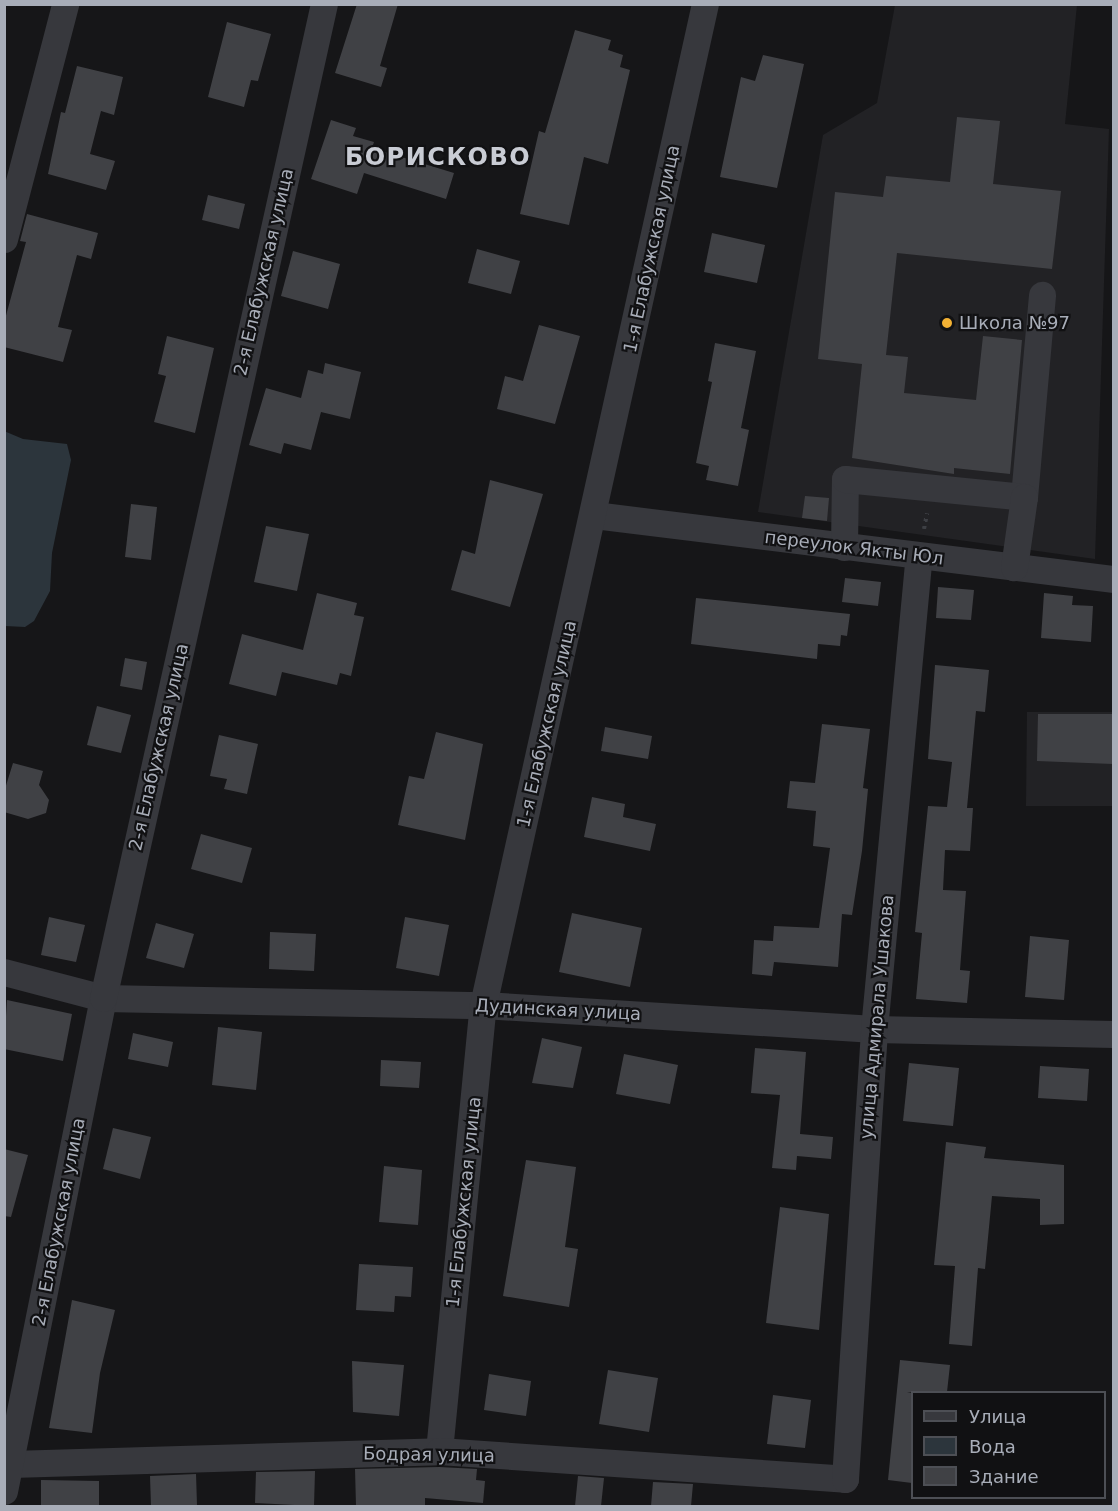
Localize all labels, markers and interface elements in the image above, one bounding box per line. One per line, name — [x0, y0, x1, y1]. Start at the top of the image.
street label: 1-я Елабужская улица — [619, 143, 685, 355]
district label: БОРИСКОВО — [345, 144, 531, 172]
street label: 2-я Елабужская улица — [230, 166, 298, 378]
place label: Школа №97 — [959, 312, 1070, 334]
marker: Школа №97 — [940, 316, 954, 330]
street label: переулок Якты Юл — [763, 526, 945, 570]
street label: 1-я Елабужская улица — [513, 618, 581, 830]
street label: 2-я Елабужская улица — [125, 641, 193, 853]
street label: улица Адмирала Ушакова — [856, 894, 898, 1140]
street label: Дудинская улица — [474, 995, 642, 1025]
street label: 1-я Елабужская улица — [442, 1096, 486, 1308]
street label: 2-я Елабужская улица — [28, 1116, 90, 1328]
legend — [911, 1391, 1106, 1499]
text: Улица — [969, 1406, 1026, 1427]
text: Вода — [969, 1436, 1016, 1457]
street label: Бодрая улица — [363, 1443, 495, 1467]
text: Здание — [969, 1466, 1039, 1487]

